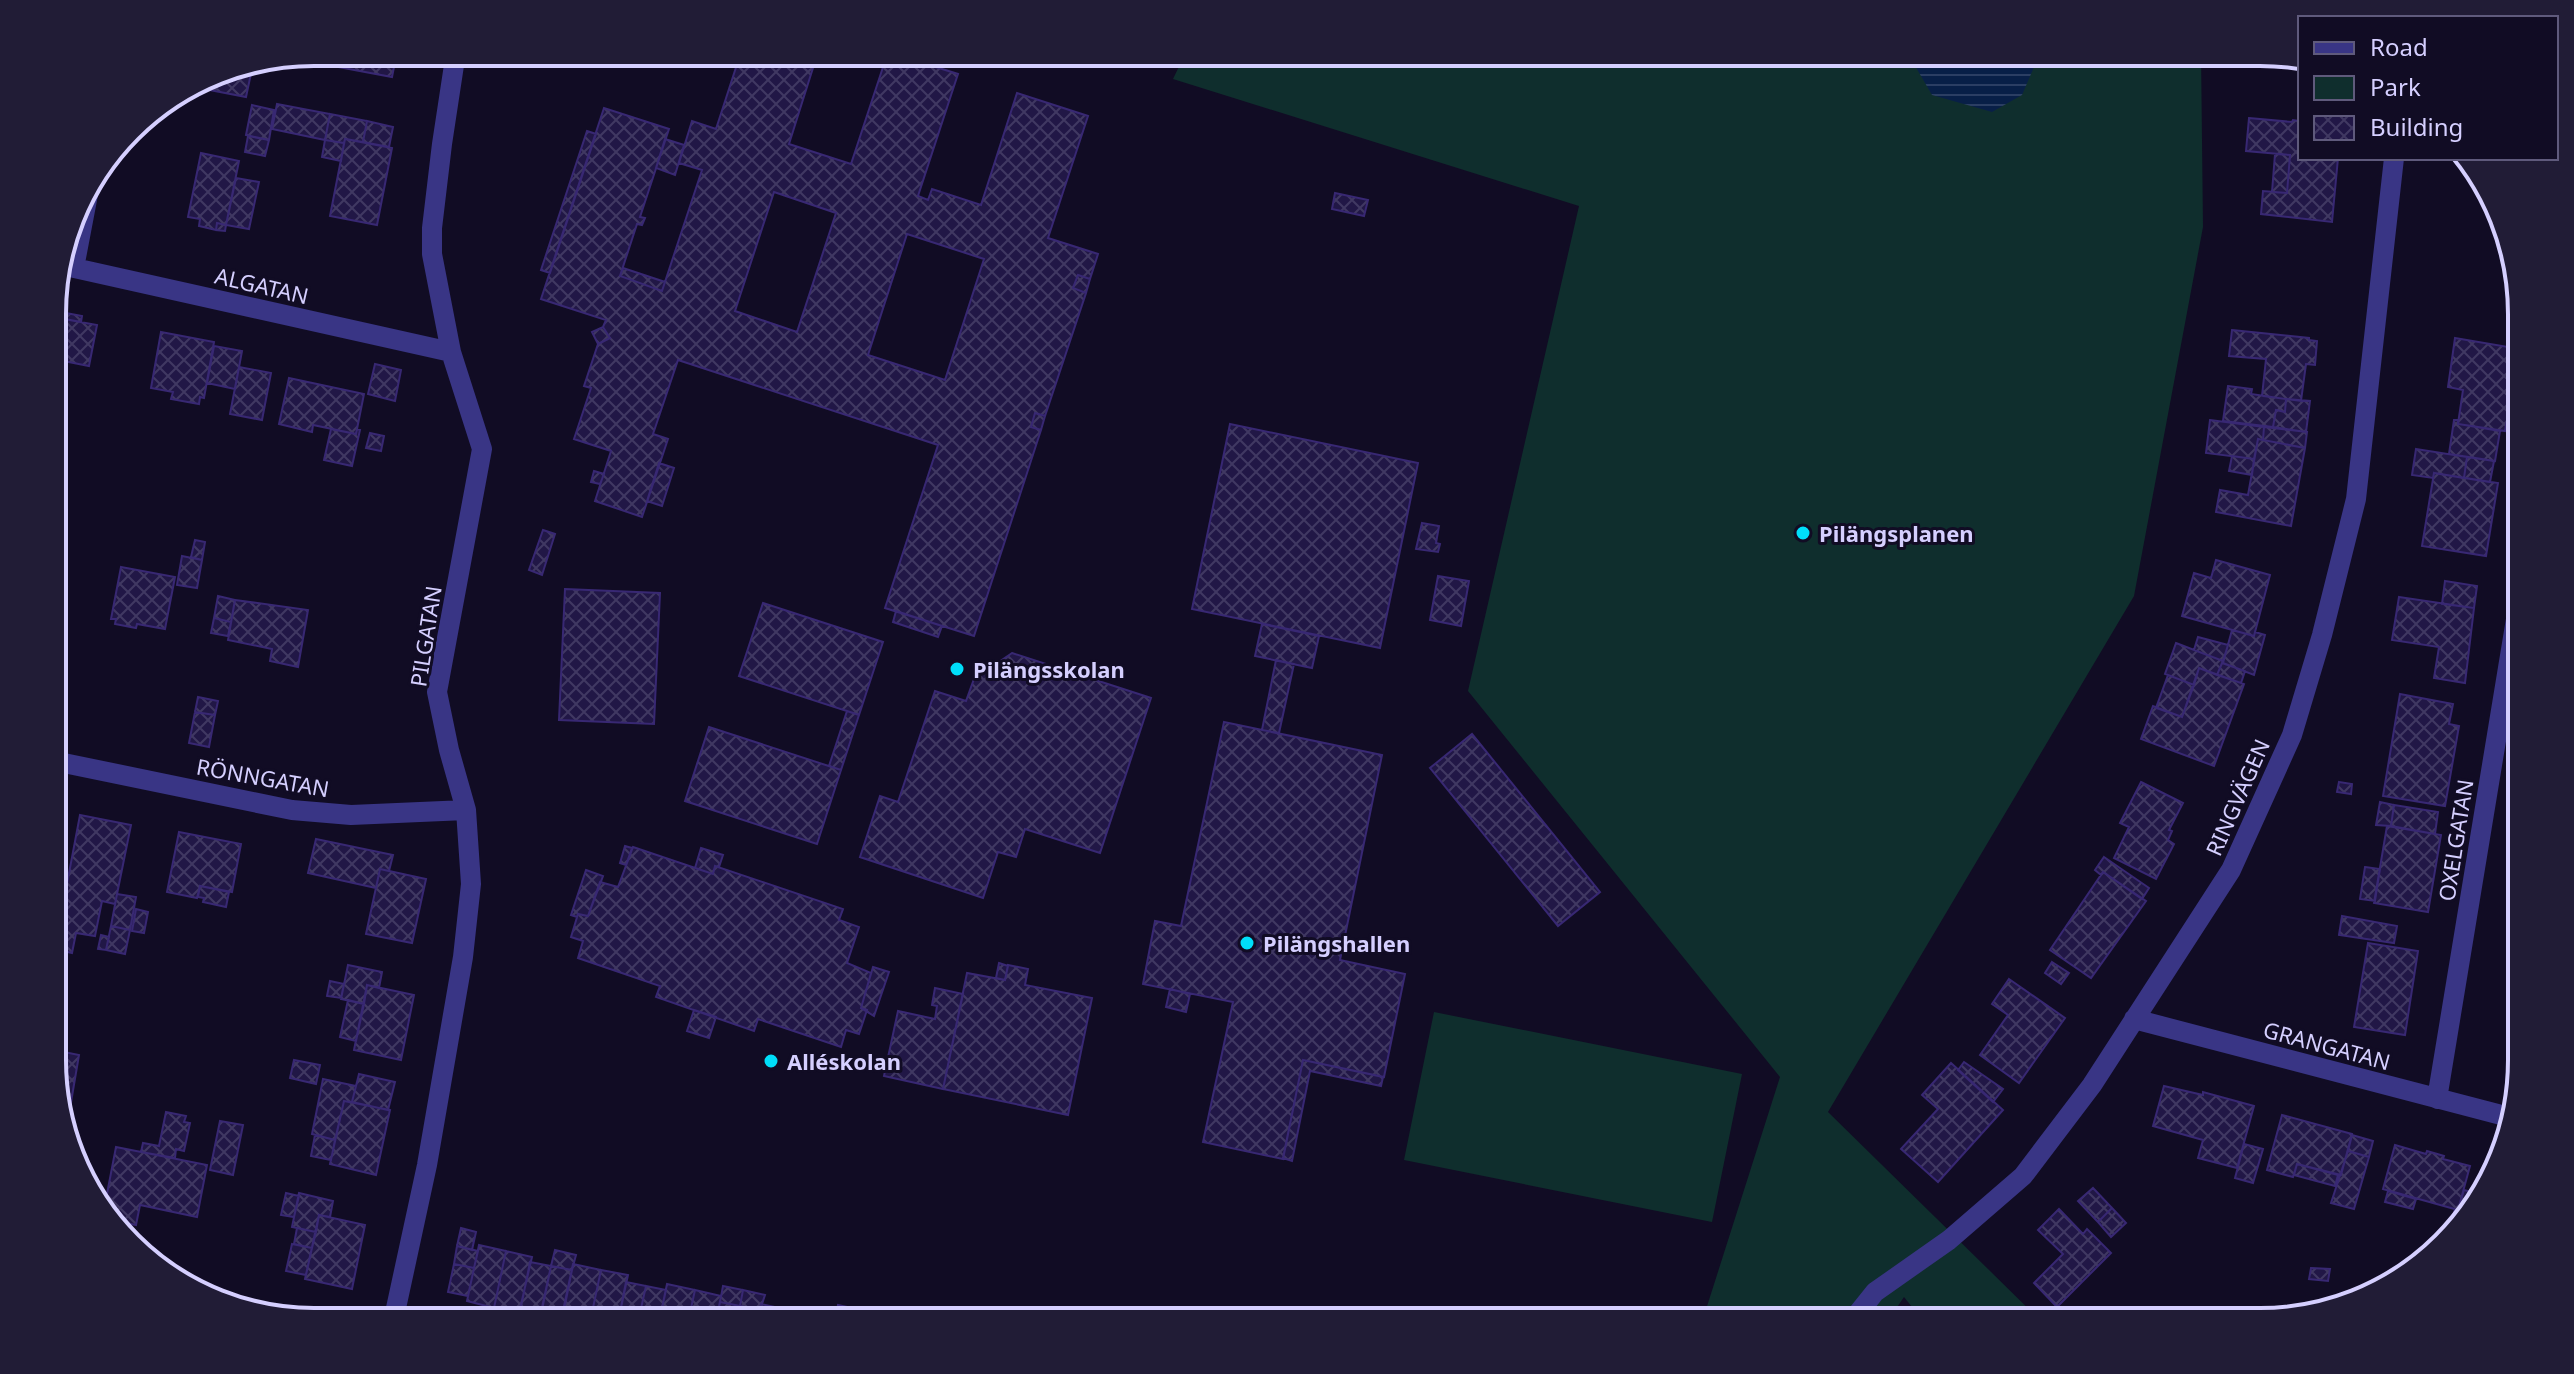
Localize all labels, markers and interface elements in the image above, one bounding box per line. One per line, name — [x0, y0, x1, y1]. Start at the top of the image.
legend — [2298, 16, 2558, 160]
text: Road — [2370, 30, 2428, 63]
text: Park — [2370, 70, 2421, 103]
text: Building — [2370, 110, 2463, 143]
street label: ALGATAN — [212, 260, 312, 310]
place label: Pilängsplanen — [1819, 518, 1974, 548]
marker: Pilängsplanen — [1794, 524, 1812, 542]
street label: PILGATAN — [402, 583, 448, 689]
place label: Pilängsskolan — [973, 654, 1125, 684]
marker: Pilängsskolan — [948, 660, 966, 678]
street label: RINGVÄGEN — [2198, 734, 2276, 860]
street label: RÖNNGATAN — [194, 751, 332, 803]
street label: OXELGATAN — [2431, 777, 2479, 903]
place label: Pilängshallen — [1263, 928, 1410, 958]
marker: Pilängshallen — [1238, 934, 1256, 952]
street label: GRANGATAN — [2260, 1014, 2394, 1076]
place label: Alléskolan — [787, 1046, 901, 1076]
marker: Alléskolan — [762, 1052, 780, 1070]

